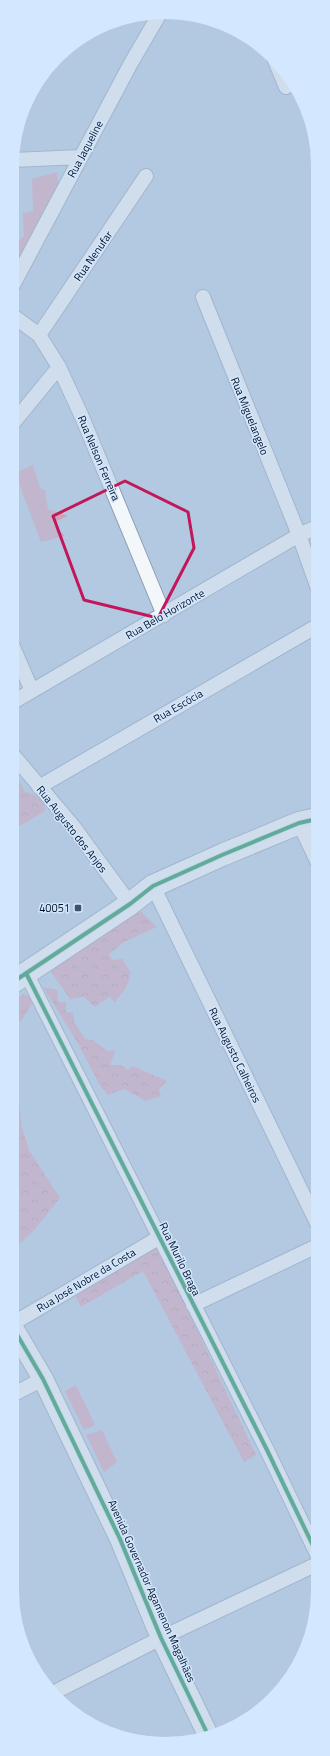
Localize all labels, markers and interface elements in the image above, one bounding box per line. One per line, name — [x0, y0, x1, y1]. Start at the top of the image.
street label: Rua Jaqueline — [63, 117, 107, 180]
street label: Rua Nenufar — [70, 227, 116, 284]
street label: Rua Miguelangelo — [227, 375, 273, 458]
street label: Rua Nelson Ferreira — [74, 413, 124, 504]
street label: Rua Belo Horizonte — [122, 585, 208, 643]
street label: Rua Escócia — [150, 685, 206, 727]
street label: Rua Augusto dos Anjos — [33, 782, 111, 876]
place label: 40051 — [39, 900, 70, 916]
marker: 40051 — [73, 903, 83, 913]
street label: Rua Augusto Calheiros — [205, 1005, 265, 1105]
street label: Rua Murilo Braga — [155, 1220, 205, 1299]
street label: Rua José Nobre da Costa — [33, 1244, 139, 1316]
street label: Avenida Governador Agamenon Magalhães — [104, 1497, 200, 1685]

